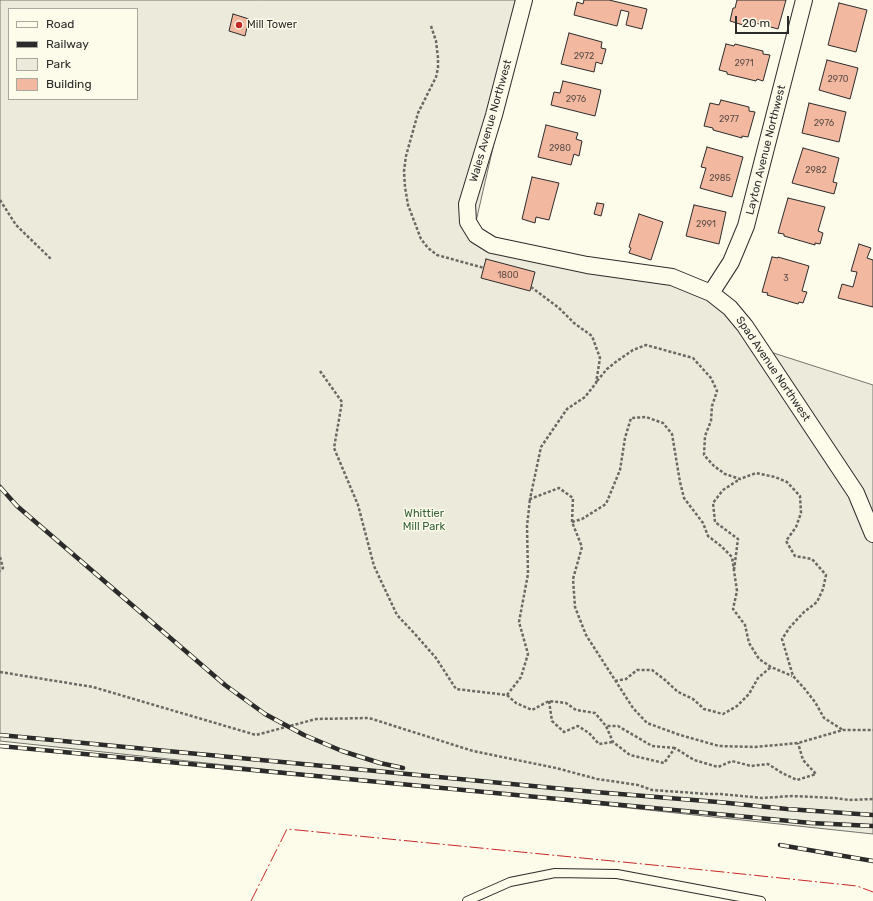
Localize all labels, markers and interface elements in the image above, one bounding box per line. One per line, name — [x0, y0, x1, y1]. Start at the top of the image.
legend — [8, 8, 138, 100]
scale bar — [737, 8, 791, 34]
text: 20 m — [742, 16, 770, 30]
text: Road — [46, 17, 74, 31]
place label: Mill Tower — [247, 18, 297, 32]
marker: Mill Tower — [234, 20, 244, 30]
text: Railway — [46, 37, 89, 51]
house number: 2972 — [574, 51, 594, 61]
text: Park — [46, 57, 71, 71]
street label: Wales Avenue Northwest — [467, 58, 515, 184]
house number: 2971 — [734, 58, 754, 68]
house number: 2970 — [828, 74, 848, 84]
text: Building — [46, 77, 92, 91]
street label: Layton Avenue Northwest — [743, 84, 789, 216]
house number: 2976 — [566, 94, 586, 104]
house number: 2977 — [719, 114, 739, 124]
house number: 2976 — [814, 118, 834, 128]
house number: 2980 — [549, 143, 571, 153]
house number: 2982 — [805, 165, 827, 175]
house number: 2985 — [709, 173, 731, 183]
house number: 2991 — [696, 219, 716, 229]
house number: 1800 — [497, 270, 519, 280]
house number: 3 — [783, 273, 789, 283]
street label: Spad Avenue Northwest — [733, 314, 813, 424]
park label: Whittier Mill Park — [403, 507, 445, 533]

